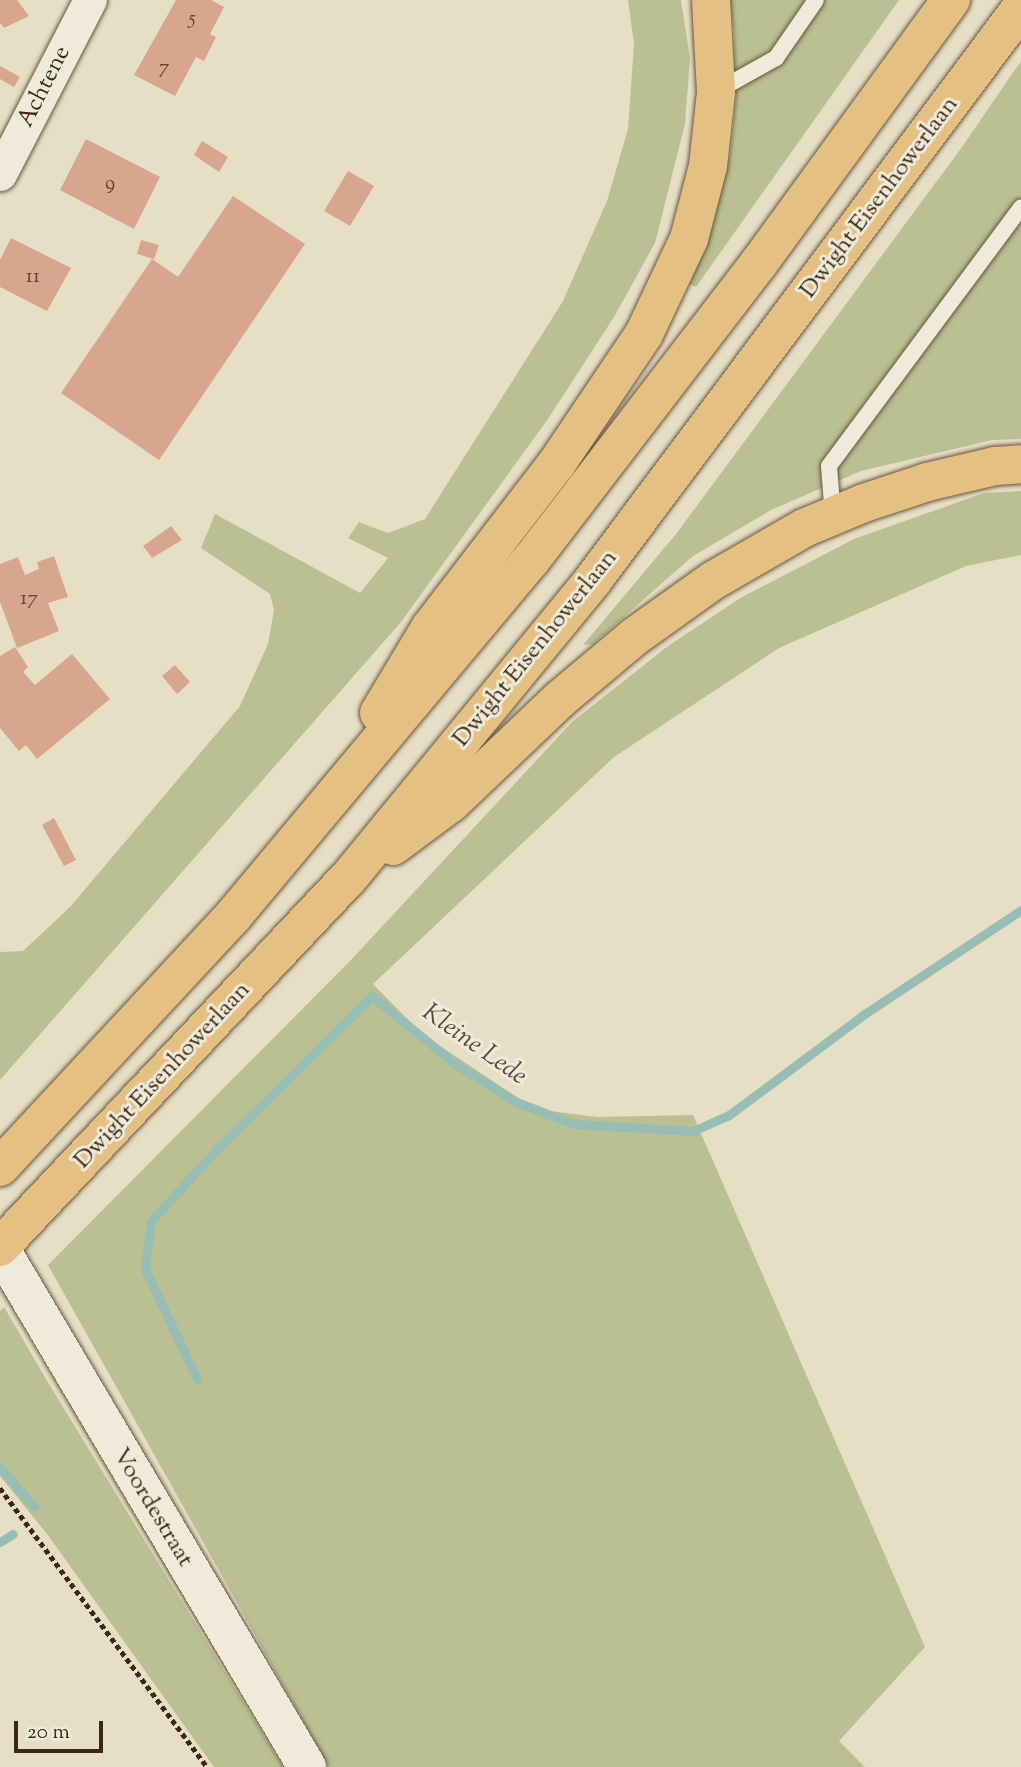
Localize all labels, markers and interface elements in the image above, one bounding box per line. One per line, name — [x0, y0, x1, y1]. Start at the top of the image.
house number: 5 — [188, 6, 196, 32]
street label: Achtene — [12, 42, 78, 132]
house number: 7 — [159, 55, 169, 81]
street label: Dwight Eisenhowerlaan — [795, 91, 965, 305]
house number: 9 — [105, 171, 115, 197]
house number: 11 — [26, 264, 40, 290]
street label: Dwight Eisenhowerlaan — [448, 545, 624, 753]
house number: 17 — [20, 586, 38, 612]
street label: Dwight Eisenhowerlaan — [69, 976, 257, 1176]
water label: Kleine Lede — [415, 997, 533, 1093]
street label: Voordestraat — [105, 1443, 199, 1573]
scale bar — [18, 1708, 107, 1752]
text: 20 m — [27, 1718, 70, 1748]

